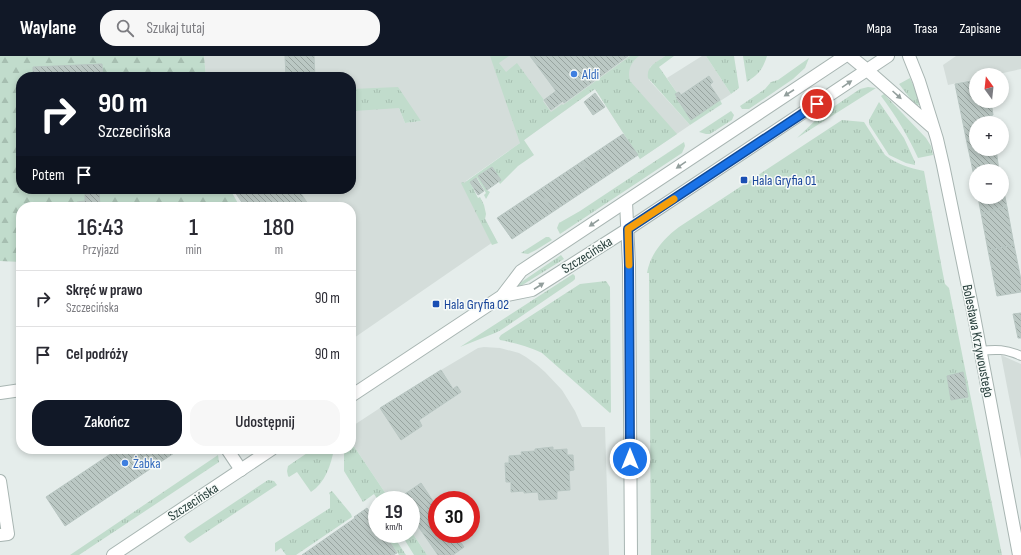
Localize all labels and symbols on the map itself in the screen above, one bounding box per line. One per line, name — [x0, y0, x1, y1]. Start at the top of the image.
place label: Aldi — [581, 66, 599, 83]
north arrow — [969, 68, 1009, 108]
marker: Aldi — [569, 69, 579, 79]
one-way arrow — [842, 80, 852, 88]
pin — [800, 87, 834, 121]
one-way arrow — [784, 89, 794, 97]
one-way arrow — [892, 91, 902, 100]
one-way arrow — [676, 161, 686, 169]
place label: Hala Gryfia 01 — [752, 172, 816, 189]
marker: Hala Gryfia 01 — [739, 175, 749, 185]
one-way arrow — [588, 219, 599, 227]
street label: Szczecińska — [558, 233, 616, 277]
one-way arrow — [534, 282, 544, 290]
street label: Bolesława Krzywoustego — [959, 283, 997, 399]
place label: Hala Gryfia 02 — [444, 296, 509, 313]
marker: Hala Gryfia 02 — [431, 299, 441, 309]
position arrow — [609, 438, 651, 480]
place label: Żabka — [133, 455, 161, 472]
marker: Żabka — [120, 458, 130, 468]
street label: Szczecińska — [165, 479, 221, 525]
speed limit sign: 30 — [428, 491, 480, 543]

